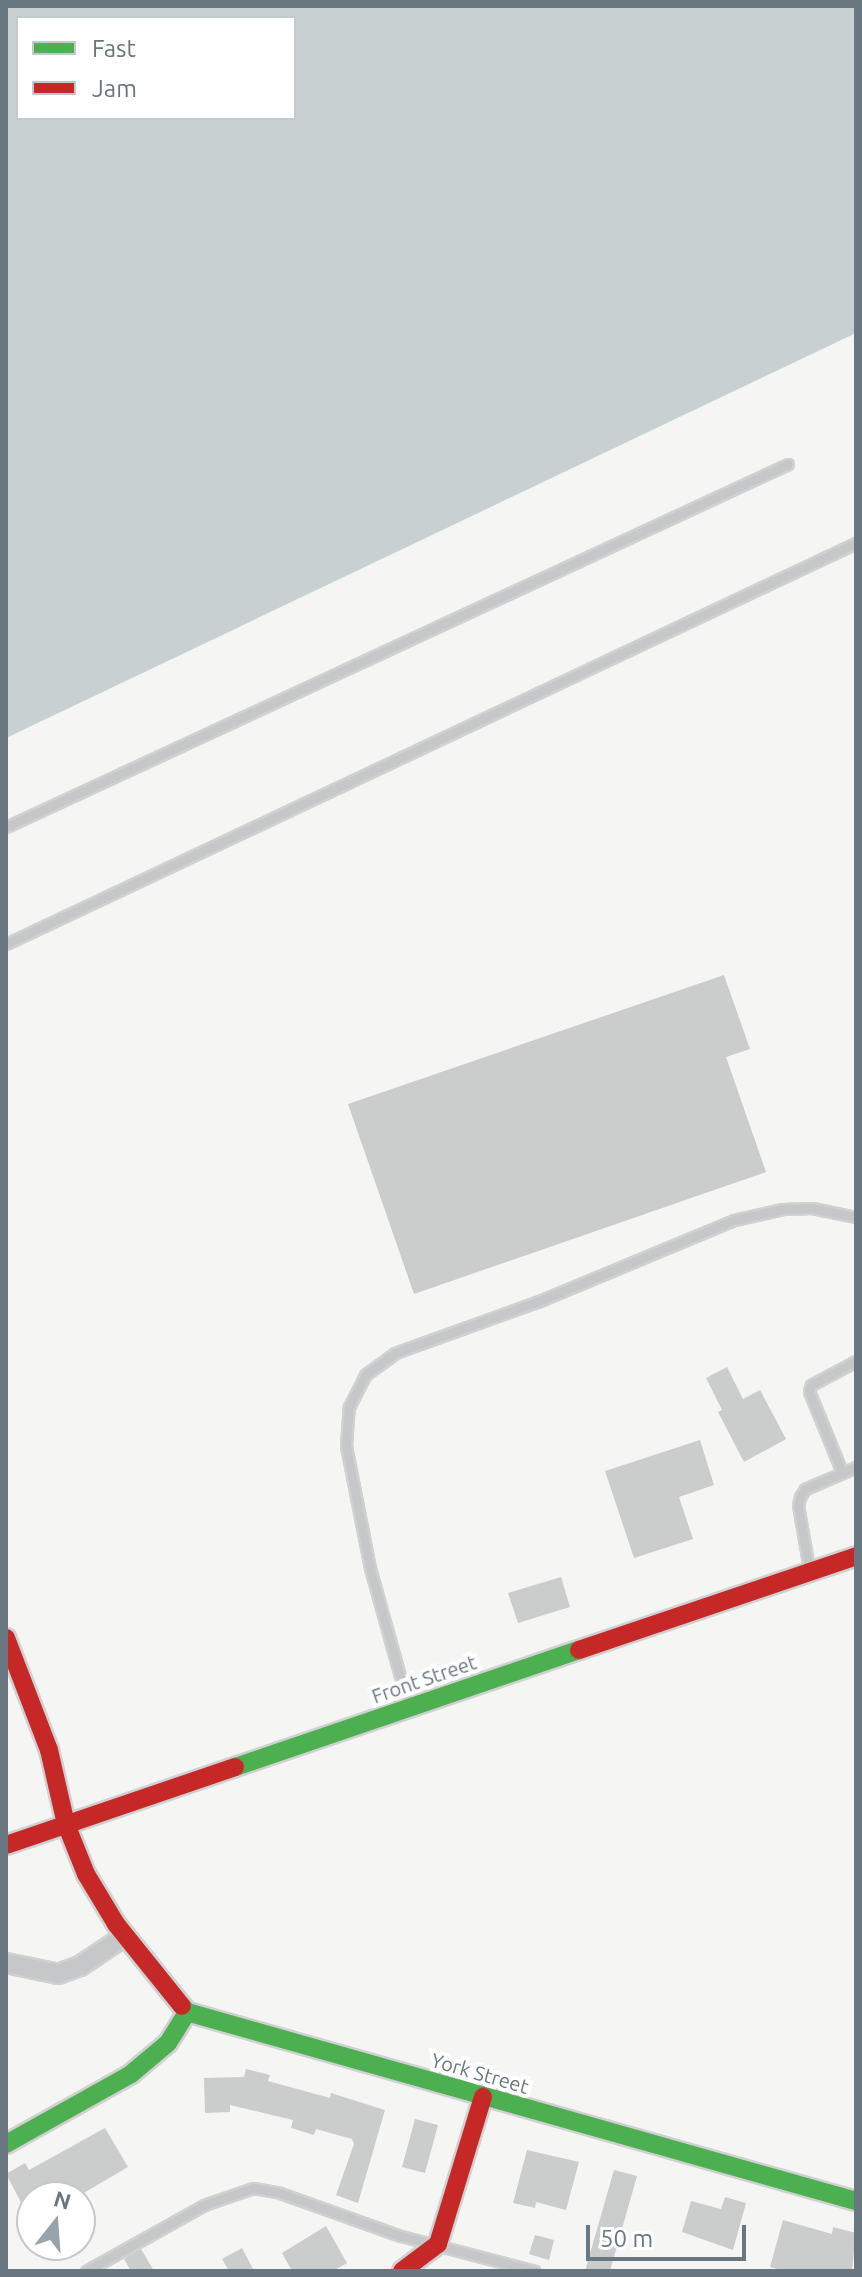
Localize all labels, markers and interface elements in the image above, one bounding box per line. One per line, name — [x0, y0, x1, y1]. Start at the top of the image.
legend — [16, 16, 296, 120]
text: Fast — [92, 35, 136, 62]
text: Jam — [92, 75, 137, 102]
street label: Front Street — [368, 1650, 480, 1708]
street label: York Street — [428, 2048, 532, 2098]
north arrow — [16, 2181, 96, 2261]
text: N — [51, 2185, 74, 2214]
scale bar — [590, 2209, 750, 2259]
text: 50 m — [600, 2225, 653, 2252]

